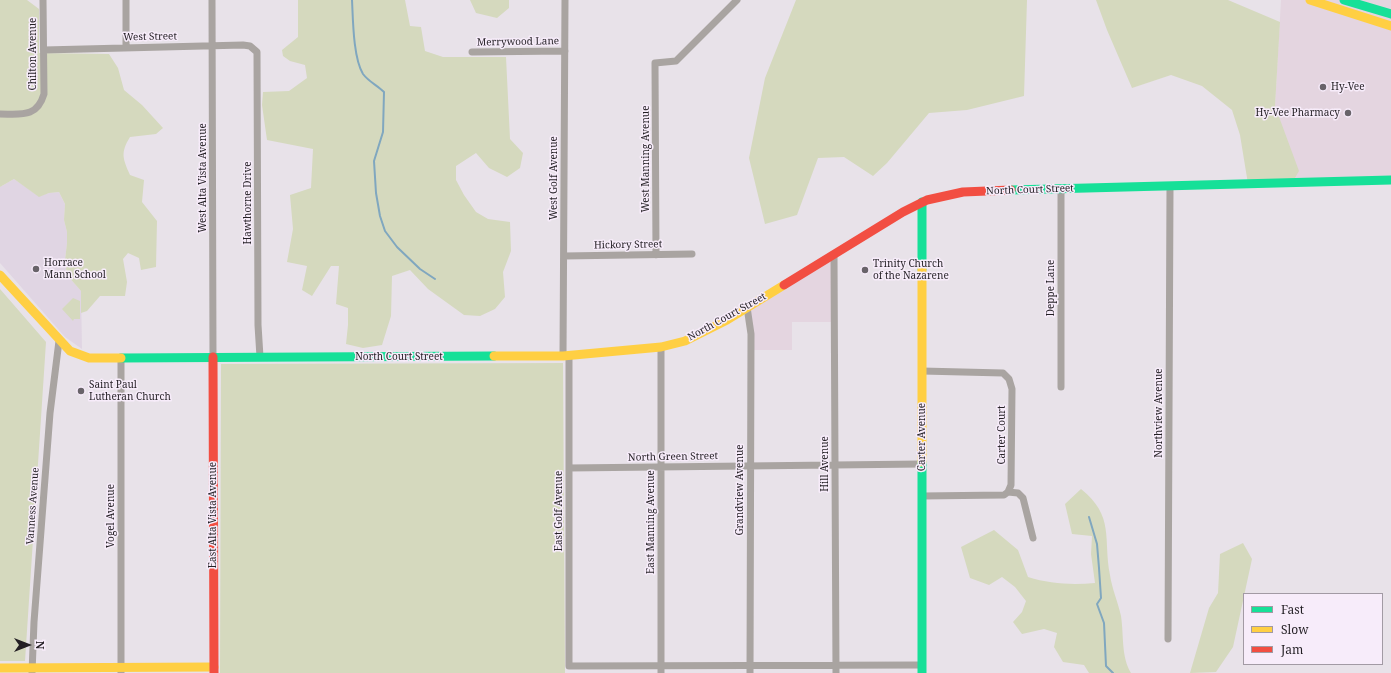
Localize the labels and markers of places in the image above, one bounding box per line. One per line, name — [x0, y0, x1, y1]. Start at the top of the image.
place label: Hy-Vee — [1331, 81, 1365, 93]
marker: Hy-Vee — [1318, 82, 1328, 92]
place label: Hy-Vee Pharmacy — [1255, 107, 1340, 119]
marker: Hy-Vee Pharmacy — [1343, 108, 1353, 118]
place label: Horrace Mann School — [44, 257, 106, 280]
place label: Trinity Church of the Nazarene — [873, 258, 949, 282]
marker: Horrace Mann School — [31, 264, 41, 274]
marker: Trinity Church of the Nazarene — [860, 265, 870, 275]
place label: Saint Paul Lutheran Church — [89, 379, 171, 402]
marker: Saint Paul Lutheran Church — [76, 386, 86, 396]

